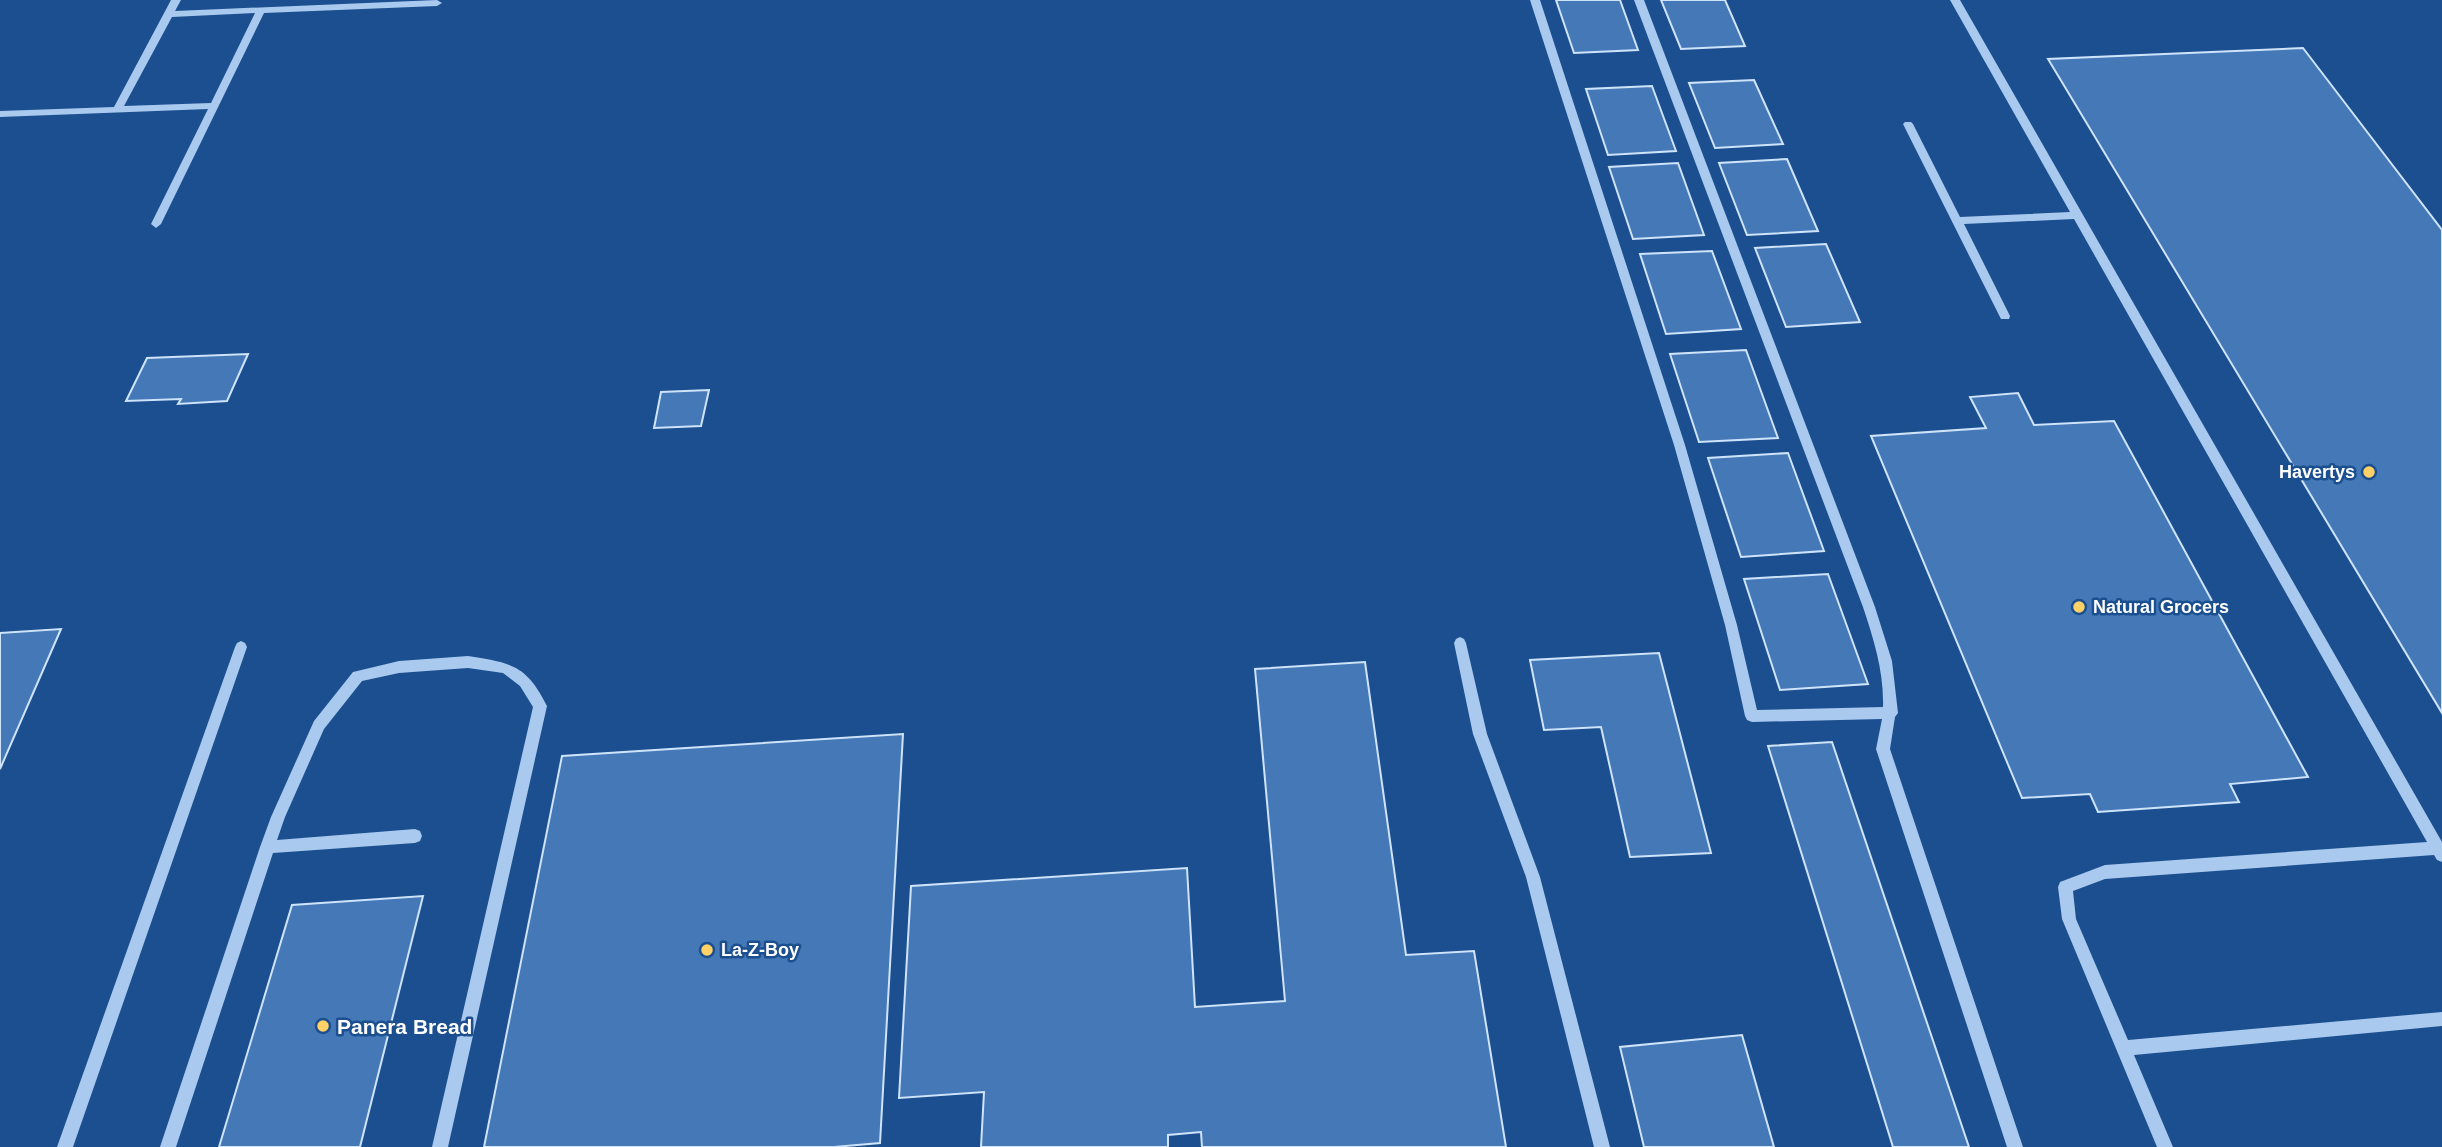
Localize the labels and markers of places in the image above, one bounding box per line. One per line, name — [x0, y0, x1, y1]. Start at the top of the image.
place label: Havertys — [2279, 462, 2355, 482]
marker: Havertys — [2361, 464, 2377, 480]
place label: Natural Grocers — [2093, 597, 2229, 617]
marker: Natural Grocers — [2071, 599, 2087, 615]
place label: La-Z-Boy — [721, 940, 799, 960]
marker: La-Z-Boy — [699, 942, 715, 958]
place label: Panera Bread — [337, 1015, 472, 1038]
marker: Panera Bread — [315, 1018, 331, 1034]

